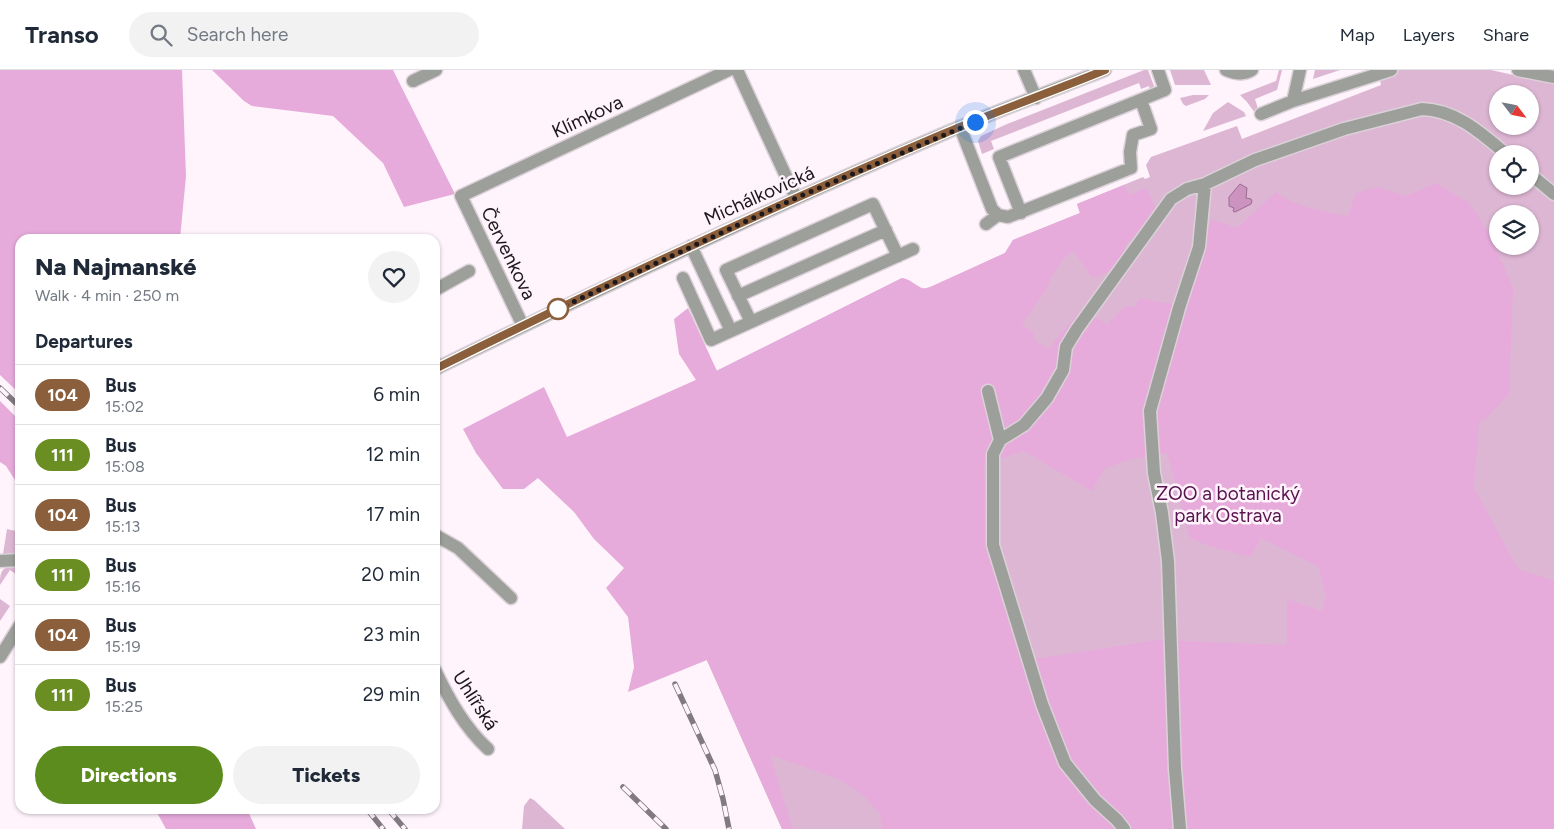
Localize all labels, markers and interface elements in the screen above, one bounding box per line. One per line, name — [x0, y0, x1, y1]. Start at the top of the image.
search box — [129, 12, 479, 57]
text: Transo — [25, 20, 99, 49]
icon: search — [147, 21, 175, 49]
text: Search here — [187, 23, 288, 46]
text: Map — [1340, 24, 1375, 46]
text: Layers — [1403, 24, 1455, 46]
text: Share — [1483, 24, 1529, 46]
north arrow — [1489, 85, 1539, 135]
map controls — [1489, 85, 1539, 255]
street label: Klímkova — [548, 90, 626, 143]
your location — [963, 110, 988, 135]
button: locate — [1489, 145, 1539, 195]
street label: Michálkovická — [701, 161, 818, 230]
street label: Červenkova — [476, 203, 541, 303]
button: layers — [1489, 205, 1539, 255]
button: heart — [368, 251, 420, 303]
text: Na Najmanské — [35, 252, 196, 281]
text: Walk · 4 min · 250 m — [35, 286, 179, 305]
unlabelled marker — [547, 298, 569, 320]
text: Departures — [35, 330, 133, 353]
text: Bus — [105, 374, 136, 397]
text: 6 min — [373, 383, 420, 406]
text: 104 — [47, 384, 78, 406]
text: 15:02 — [105, 397, 144, 416]
text: Bus — [105, 434, 136, 457]
text: 12 min — [366, 443, 420, 466]
text: 111 — [51, 444, 74, 466]
text: 15:08 — [105, 457, 145, 476]
park label: ZOO a botanický park Ostrava — [1156, 482, 1300, 527]
text: Bus — [105, 494, 136, 517]
text: 17 min — [366, 503, 420, 526]
text: 104 — [47, 504, 78, 526]
text: 15:13 — [105, 517, 140, 536]
text: Bus — [105, 554, 136, 577]
text: 20 min — [361, 563, 420, 586]
text: 111 — [51, 564, 74, 586]
text: 15:16 — [105, 577, 141, 596]
text: Bus — [105, 614, 136, 637]
text: 23 min — [363, 623, 420, 646]
text: 104 — [47, 624, 78, 646]
text: 15:19 — [105, 637, 141, 656]
street label: Uhlířská — [448, 666, 503, 734]
text: Bus — [105, 674, 136, 697]
text: 29 min — [363, 683, 420, 706]
text: 111 — [51, 684, 74, 706]
text: 15:25 — [105, 697, 143, 716]
button: Directions — [35, 746, 223, 804]
button: Tickets — [233, 746, 420, 804]

